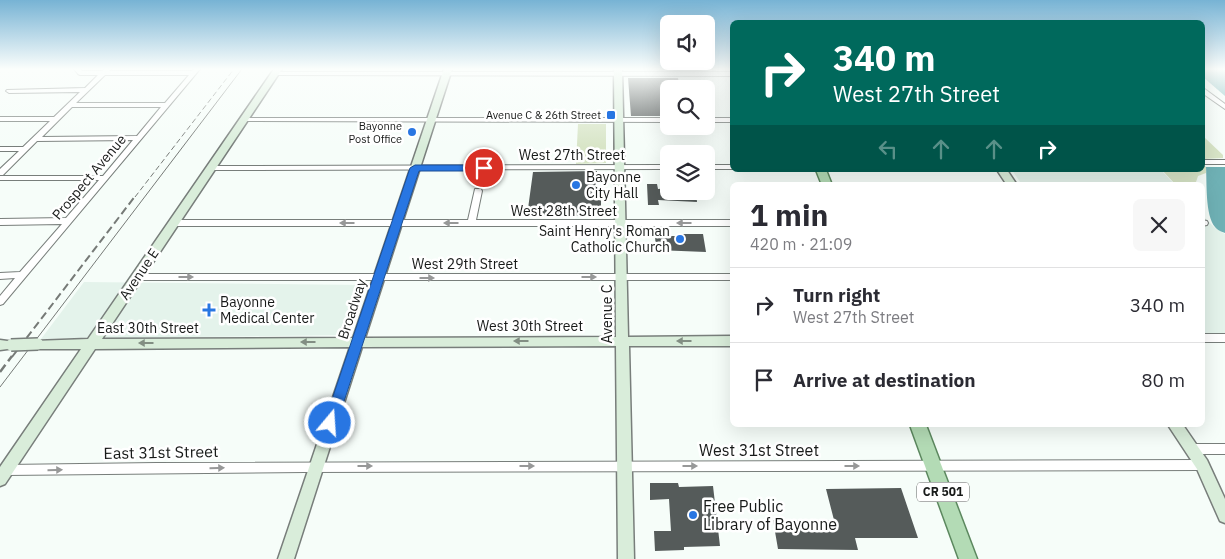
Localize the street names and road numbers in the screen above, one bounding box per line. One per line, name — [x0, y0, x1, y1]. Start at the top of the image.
street label: Prospect Avenue — [48, 130, 130, 223]
street label: West 27th Street — [519, 146, 625, 164]
street label: West 28th Street — [511, 202, 617, 220]
street label: Avenue E — [115, 245, 163, 303]
street label: West 29th Street — [412, 255, 518, 273]
street label: Broadway — [334, 276, 370, 342]
street label: Avenue C — [598, 284, 616, 343]
street label: West 30th Street — [477, 317, 583, 335]
street label: East 30th Street — [97, 319, 199, 337]
street label: West 31st Street — [699, 440, 819, 460]
street label: East 31st Street — [103, 441, 219, 463]
road number: CR 501 — [917, 482, 969, 502]

